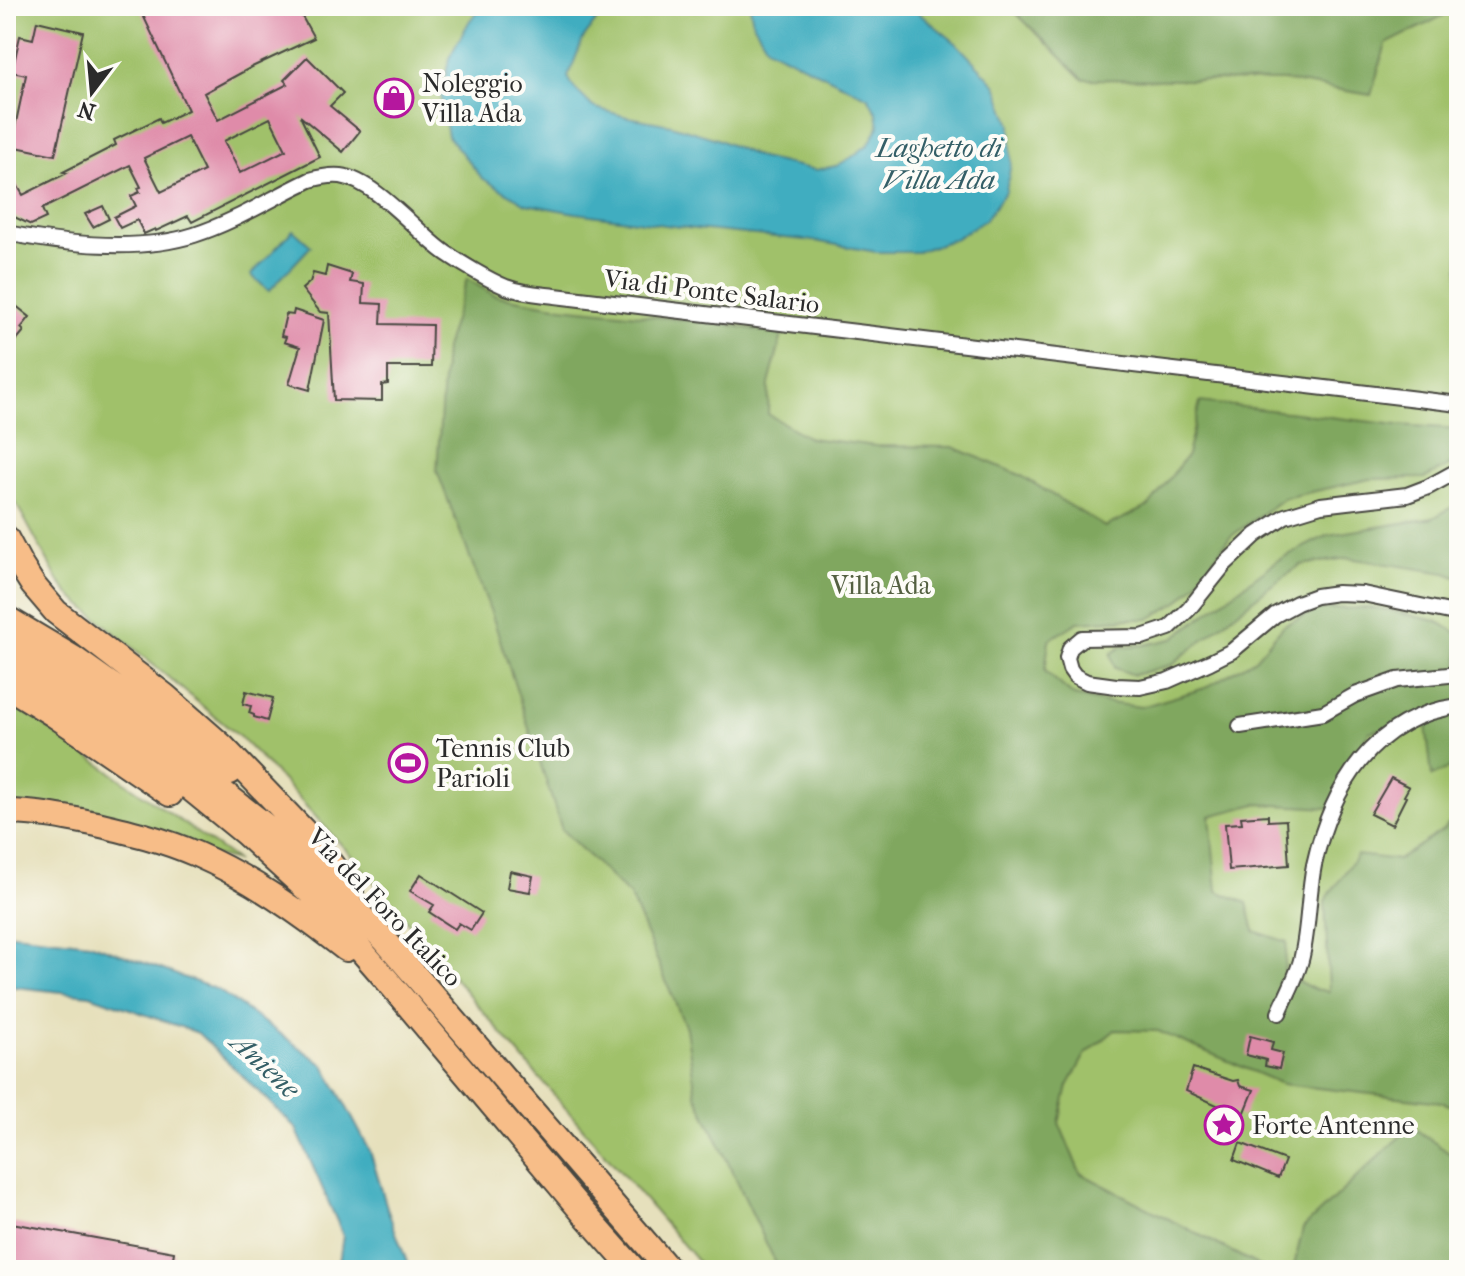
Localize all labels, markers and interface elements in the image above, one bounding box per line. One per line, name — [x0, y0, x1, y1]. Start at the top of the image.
north arrow — [52, 52, 132, 132]
place label: Noleggio Villa Ada — [421, 68, 523, 129]
shop icon: Noleggio Villa Ada — [373, 77, 415, 119]
text: N — [75, 95, 98, 125]
water label: Laghetto di Villa Ada — [874, 131, 1004, 196]
street label: Via di Ponte Salario — [602, 263, 821, 320]
park label: Villa Ada — [830, 570, 932, 601]
place label: Tennis Club Parioli — [436, 733, 570, 794]
sports icon: Tennis Club Parioli — [387, 742, 429, 784]
street label: Via del Foro Italico — [300, 821, 468, 993]
water label: Aniene — [223, 1024, 307, 1106]
place icon: Forte Antenne — [1203, 1104, 1245, 1146]
place label: Forte Antenne — [1252, 1110, 1415, 1141]

